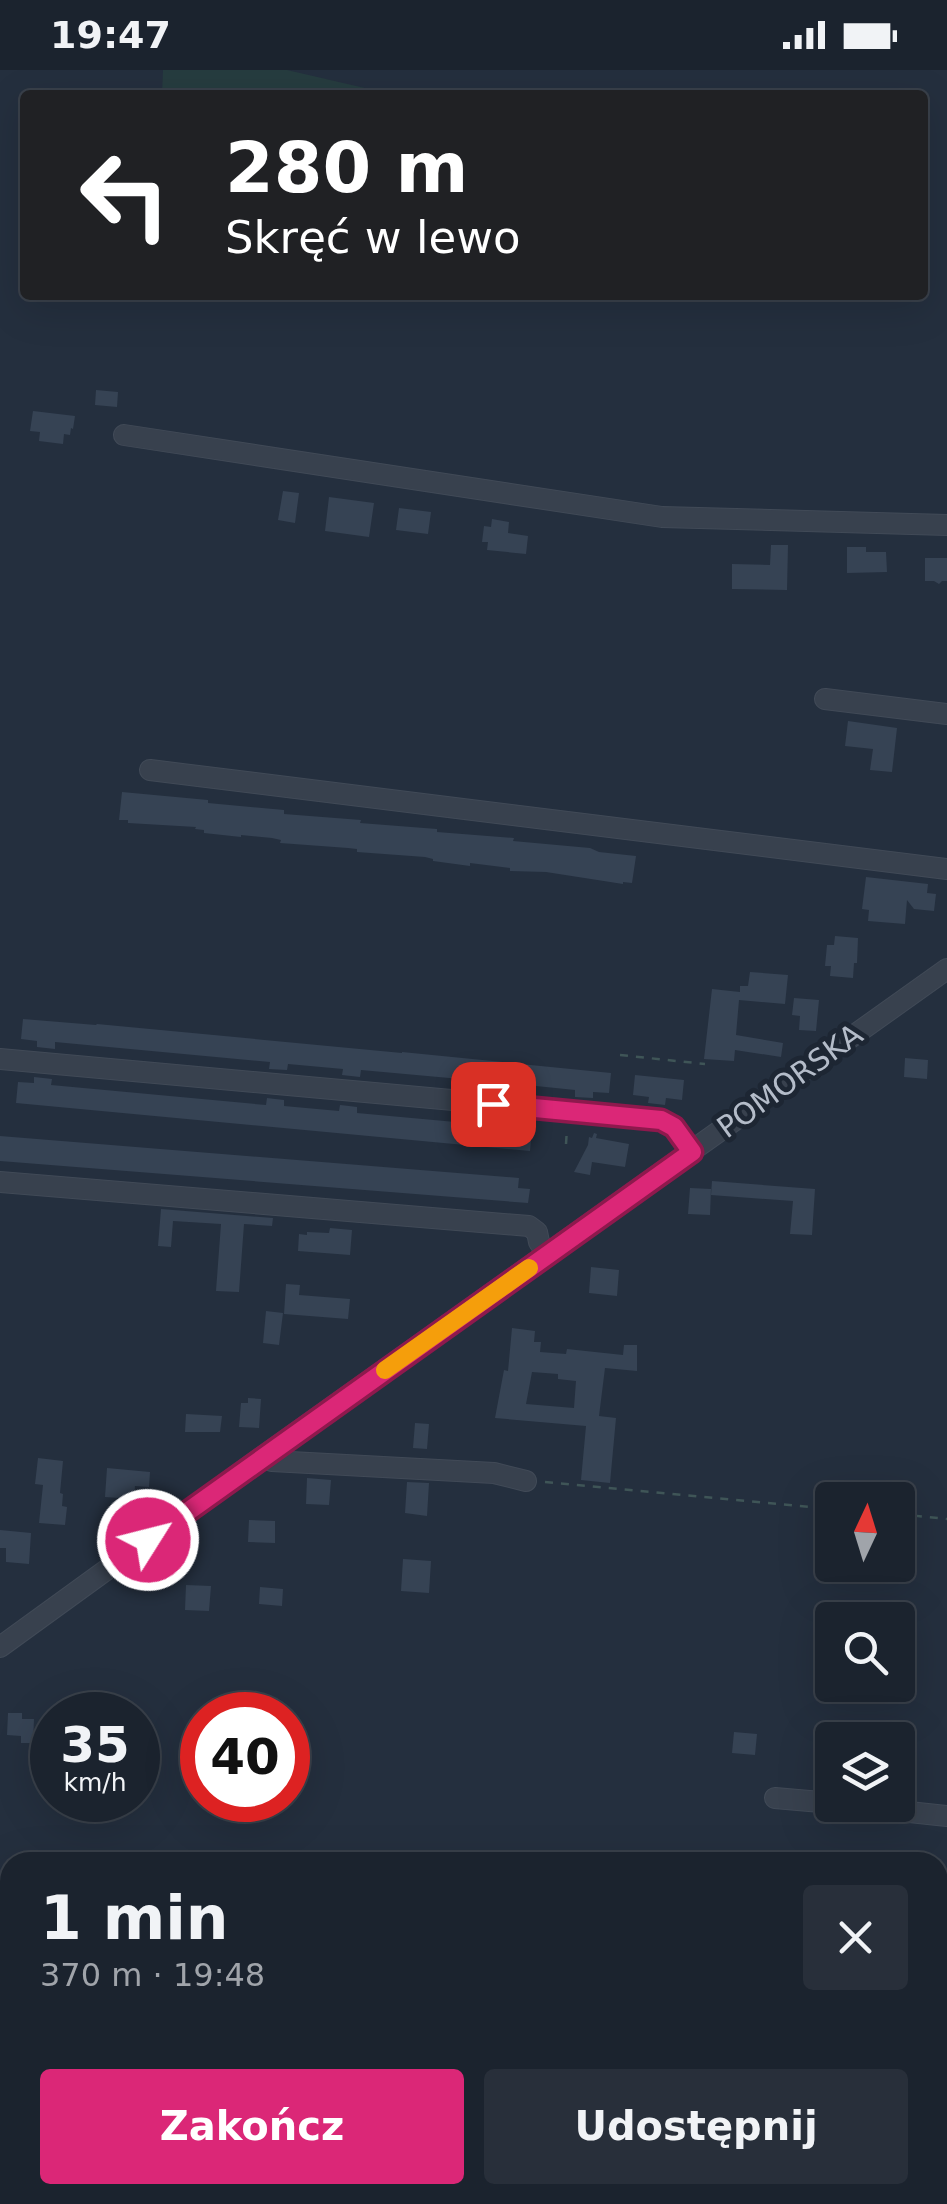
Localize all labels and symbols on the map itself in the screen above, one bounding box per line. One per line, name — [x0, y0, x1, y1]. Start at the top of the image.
street label: POMORSKA — [710, 1016, 869, 1145]
pin — [451, 1062, 536, 1147]
north arrow — [815, 1482, 915, 1582]
position arrow — [96, 1488, 200, 1592]
speed limit sign: 40 — [180, 1692, 310, 1822]

